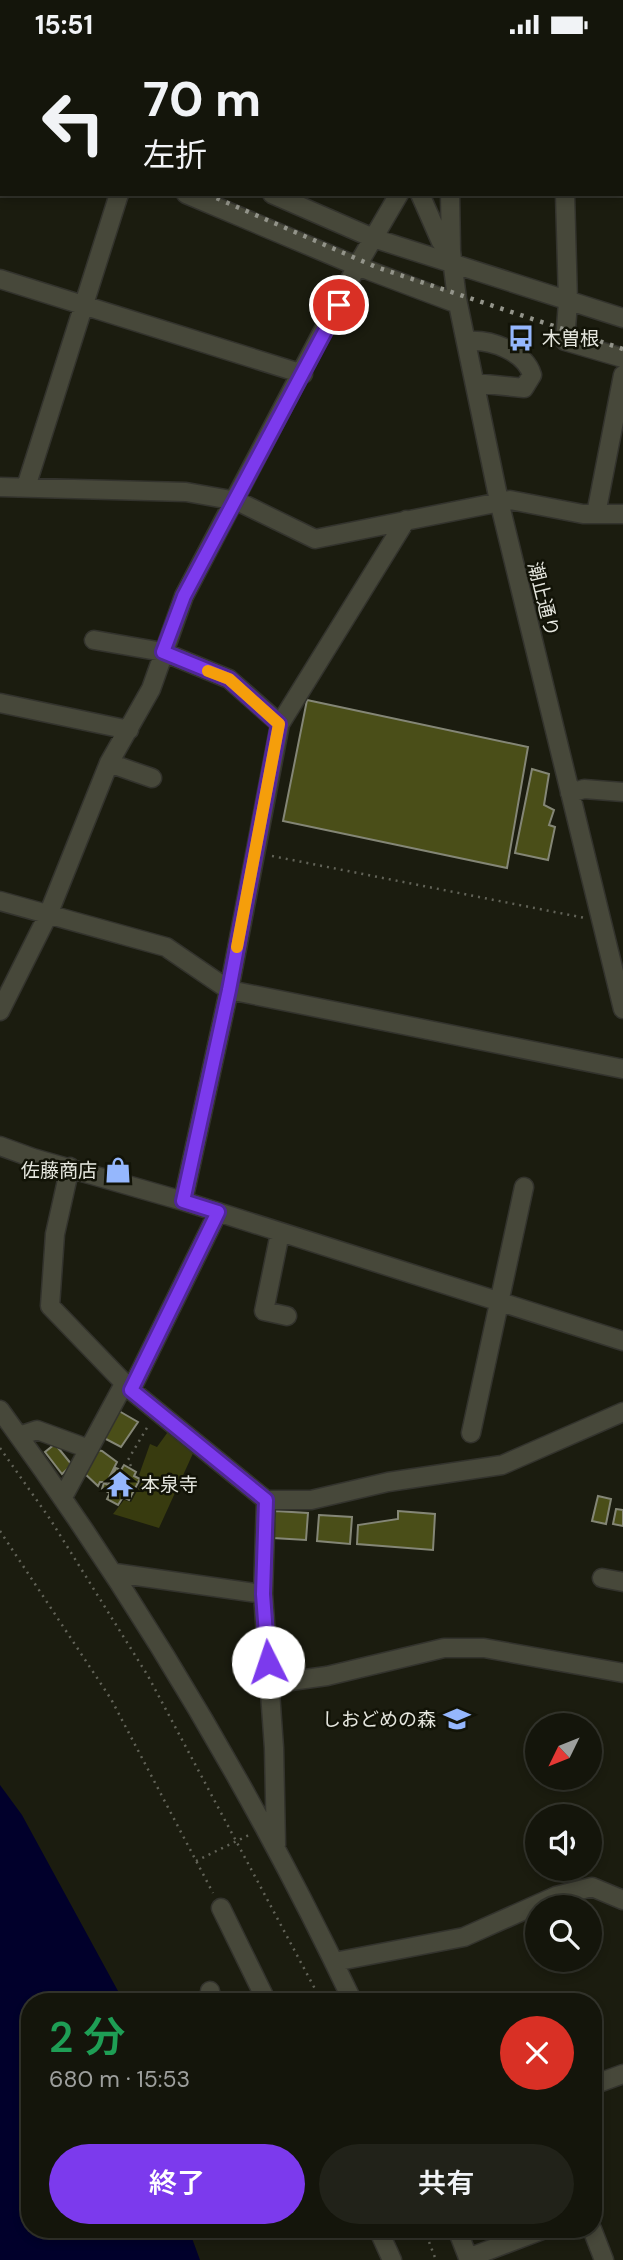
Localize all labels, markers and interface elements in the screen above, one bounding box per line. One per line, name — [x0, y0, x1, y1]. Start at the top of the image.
text: 15:51 — [35, 8, 93, 42]
text: 70 m — [143, 67, 261, 131]
icon: left — [28, 77, 119, 168]
text: 左折 — [143, 134, 207, 176]
pin — [309, 275, 369, 335]
icon: arrive — [320, 286, 358, 324]
bus stop icon: 木曽根 — [506, 323, 536, 353]
place label: 木曽根 — [542, 326, 599, 351]
street label: 潮止通り — [522, 559, 565, 639]
shop icon: 佐藤商店 — [103, 1155, 133, 1185]
place label: 佐藤商店 — [21, 1158, 97, 1183]
temple icon: 本泉寺 — [105, 1469, 135, 1499]
place label: 本泉寺 — [141, 1472, 198, 1497]
position arrow — [231, 1625, 305, 1699]
school or university icon: しおどめの森 — [442, 1704, 472, 1734]
place label: しおどめの森 — [322, 1707, 436, 1732]
north arrow — [525, 1713, 602, 1790]
map controls — [525, 1713, 602, 1972]
button: sound — [525, 1804, 602, 1881]
button: search — [525, 1895, 602, 1972]
text: 2 分 — [49, 2010, 125, 2065]
button: close — [500, 2016, 574, 2090]
text: 680 m · 15:53 — [49, 2064, 190, 2094]
button: 終了 — [49, 2144, 305, 2224]
button: 共有 — [319, 2144, 574, 2224]

